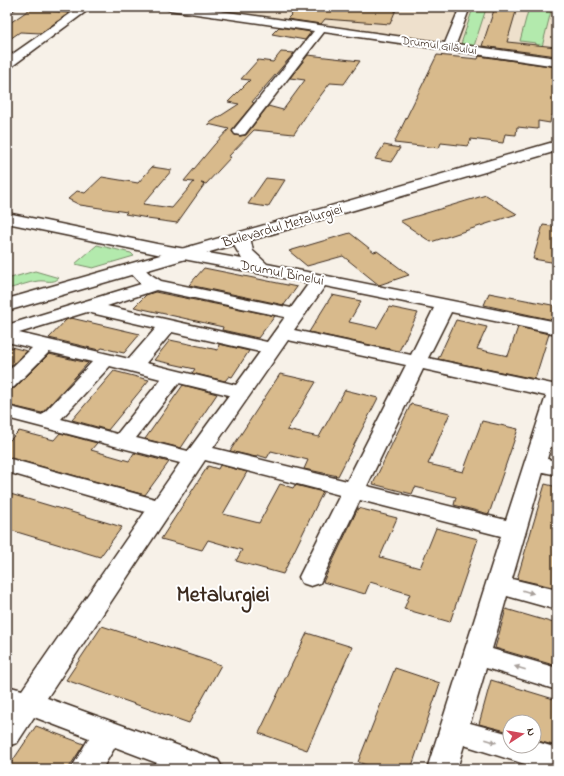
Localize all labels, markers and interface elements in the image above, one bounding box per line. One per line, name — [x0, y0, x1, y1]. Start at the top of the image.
street label: Drumul Gilăului — [399, 32, 478, 60]
street label: Bulevardul Metalurgiei — [219, 199, 345, 255]
street label: Drumul Binelui — [237, 255, 326, 292]
district label: Metalurgiei — [176, 580, 270, 613]
one-way arrow — [522, 589, 534, 595]
one-way arrow — [513, 665, 525, 671]
north arrow — [502, 714, 542, 754]
text: N — [522, 727, 539, 737]
one-way arrow — [485, 738, 497, 744]

